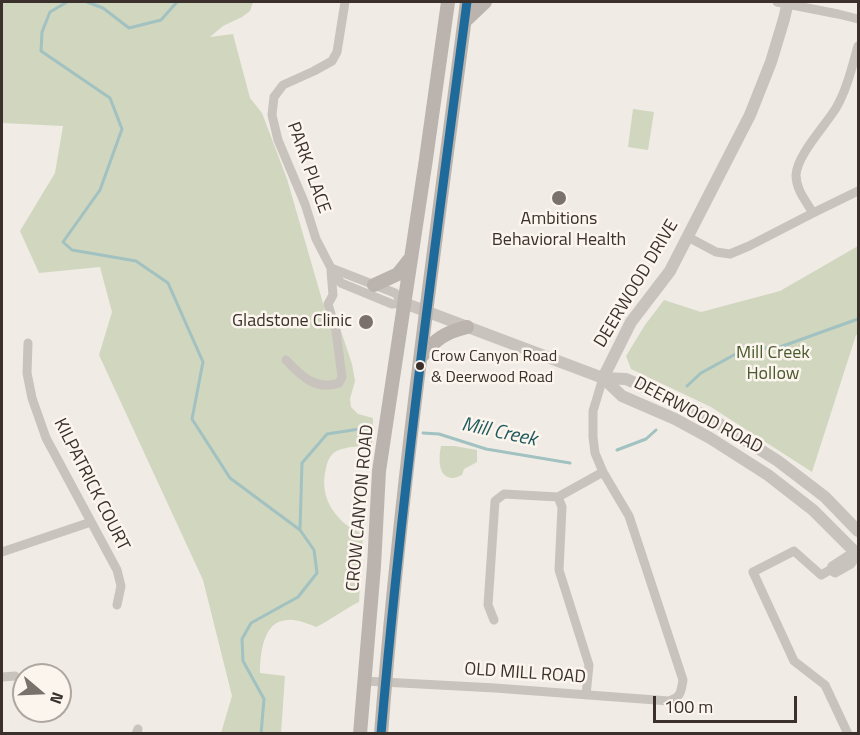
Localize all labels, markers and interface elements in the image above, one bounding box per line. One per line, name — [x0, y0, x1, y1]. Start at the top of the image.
street label: PARK PLACE — [281, 119, 335, 217]
marker: Ambitions Behavioral Health — [550, 189, 568, 207]
place label: Ambitions Behavioral Health — [492, 209, 626, 252]
street label: DEERWOOD DRIVE — [590, 216, 684, 352]
place label: Gladstone Clinic — [232, 311, 352, 333]
marker: Gladstone Clinic — [357, 313, 375, 331]
park label: Mill Creek Hollow — [736, 343, 810, 386]
place label: Crow Canyon Road & Deerwood Road — [431, 347, 557, 385]
marker: Crow Canyon Road & Deerwood Road — [414, 360, 426, 372]
street label: DEERWOOD ROAD — [630, 373, 766, 459]
water label: Mill Creek — [459, 413, 539, 453]
street label: KILPATRICK COURT — [48, 415, 134, 555]
street label: CROW CANYON ROAD — [343, 424, 379, 592]
street label: OLD MILL ROAD — [463, 659, 587, 689]
north arrow — [12, 663, 72, 723]
scale bar — [656, 684, 800, 722]
text: N — [44, 689, 70, 707]
text: 100 m — [664, 693, 713, 720]

